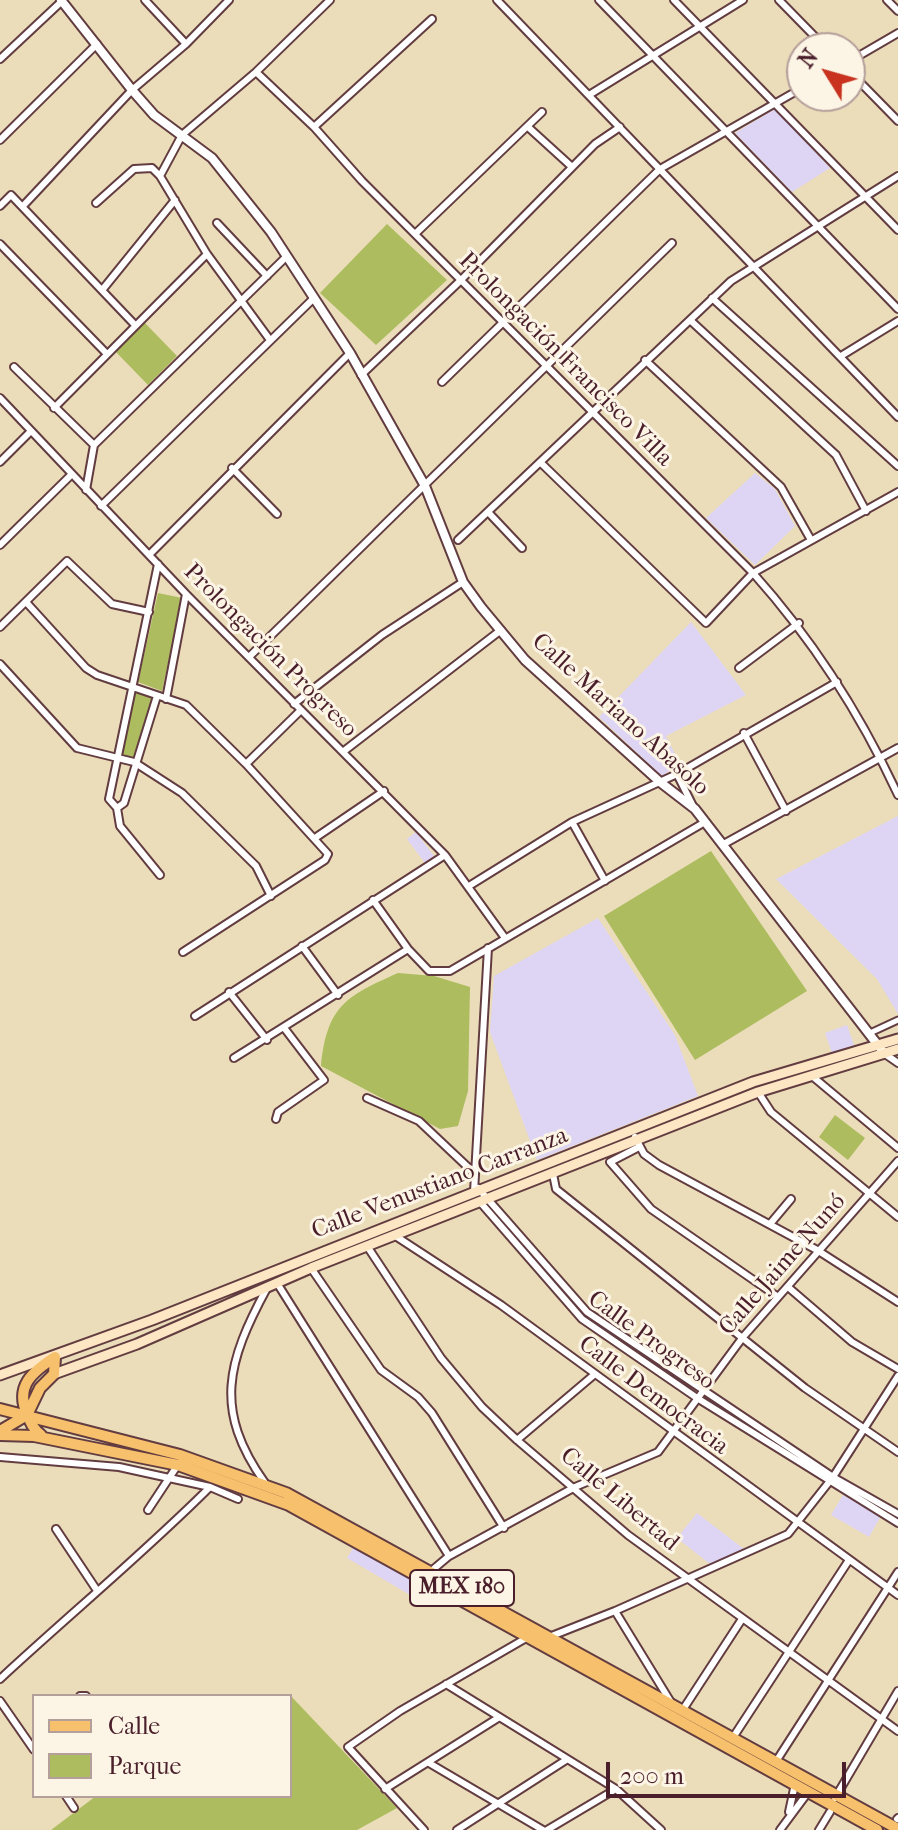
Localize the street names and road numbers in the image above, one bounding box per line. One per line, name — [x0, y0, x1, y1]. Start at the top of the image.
street label: Prolongación Francisco Villa — [452, 247, 678, 473]
street label: Prolongación Progreso — [177, 558, 363, 744]
street label: Calle Mariano Abasolo — [525, 628, 715, 802]
street label: Calle Venustiano Carranza — [308, 1122, 572, 1246]
street label: Calle Jaime Nunó — [714, 1188, 852, 1342]
street label: Calle Progreso — [582, 1285, 720, 1397]
street label: Calle Democracia — [572, 1330, 734, 1462]
street label: Calle Libertad — [554, 1442, 684, 1558]
road number: MEX 180 — [410, 1570, 514, 1606]

